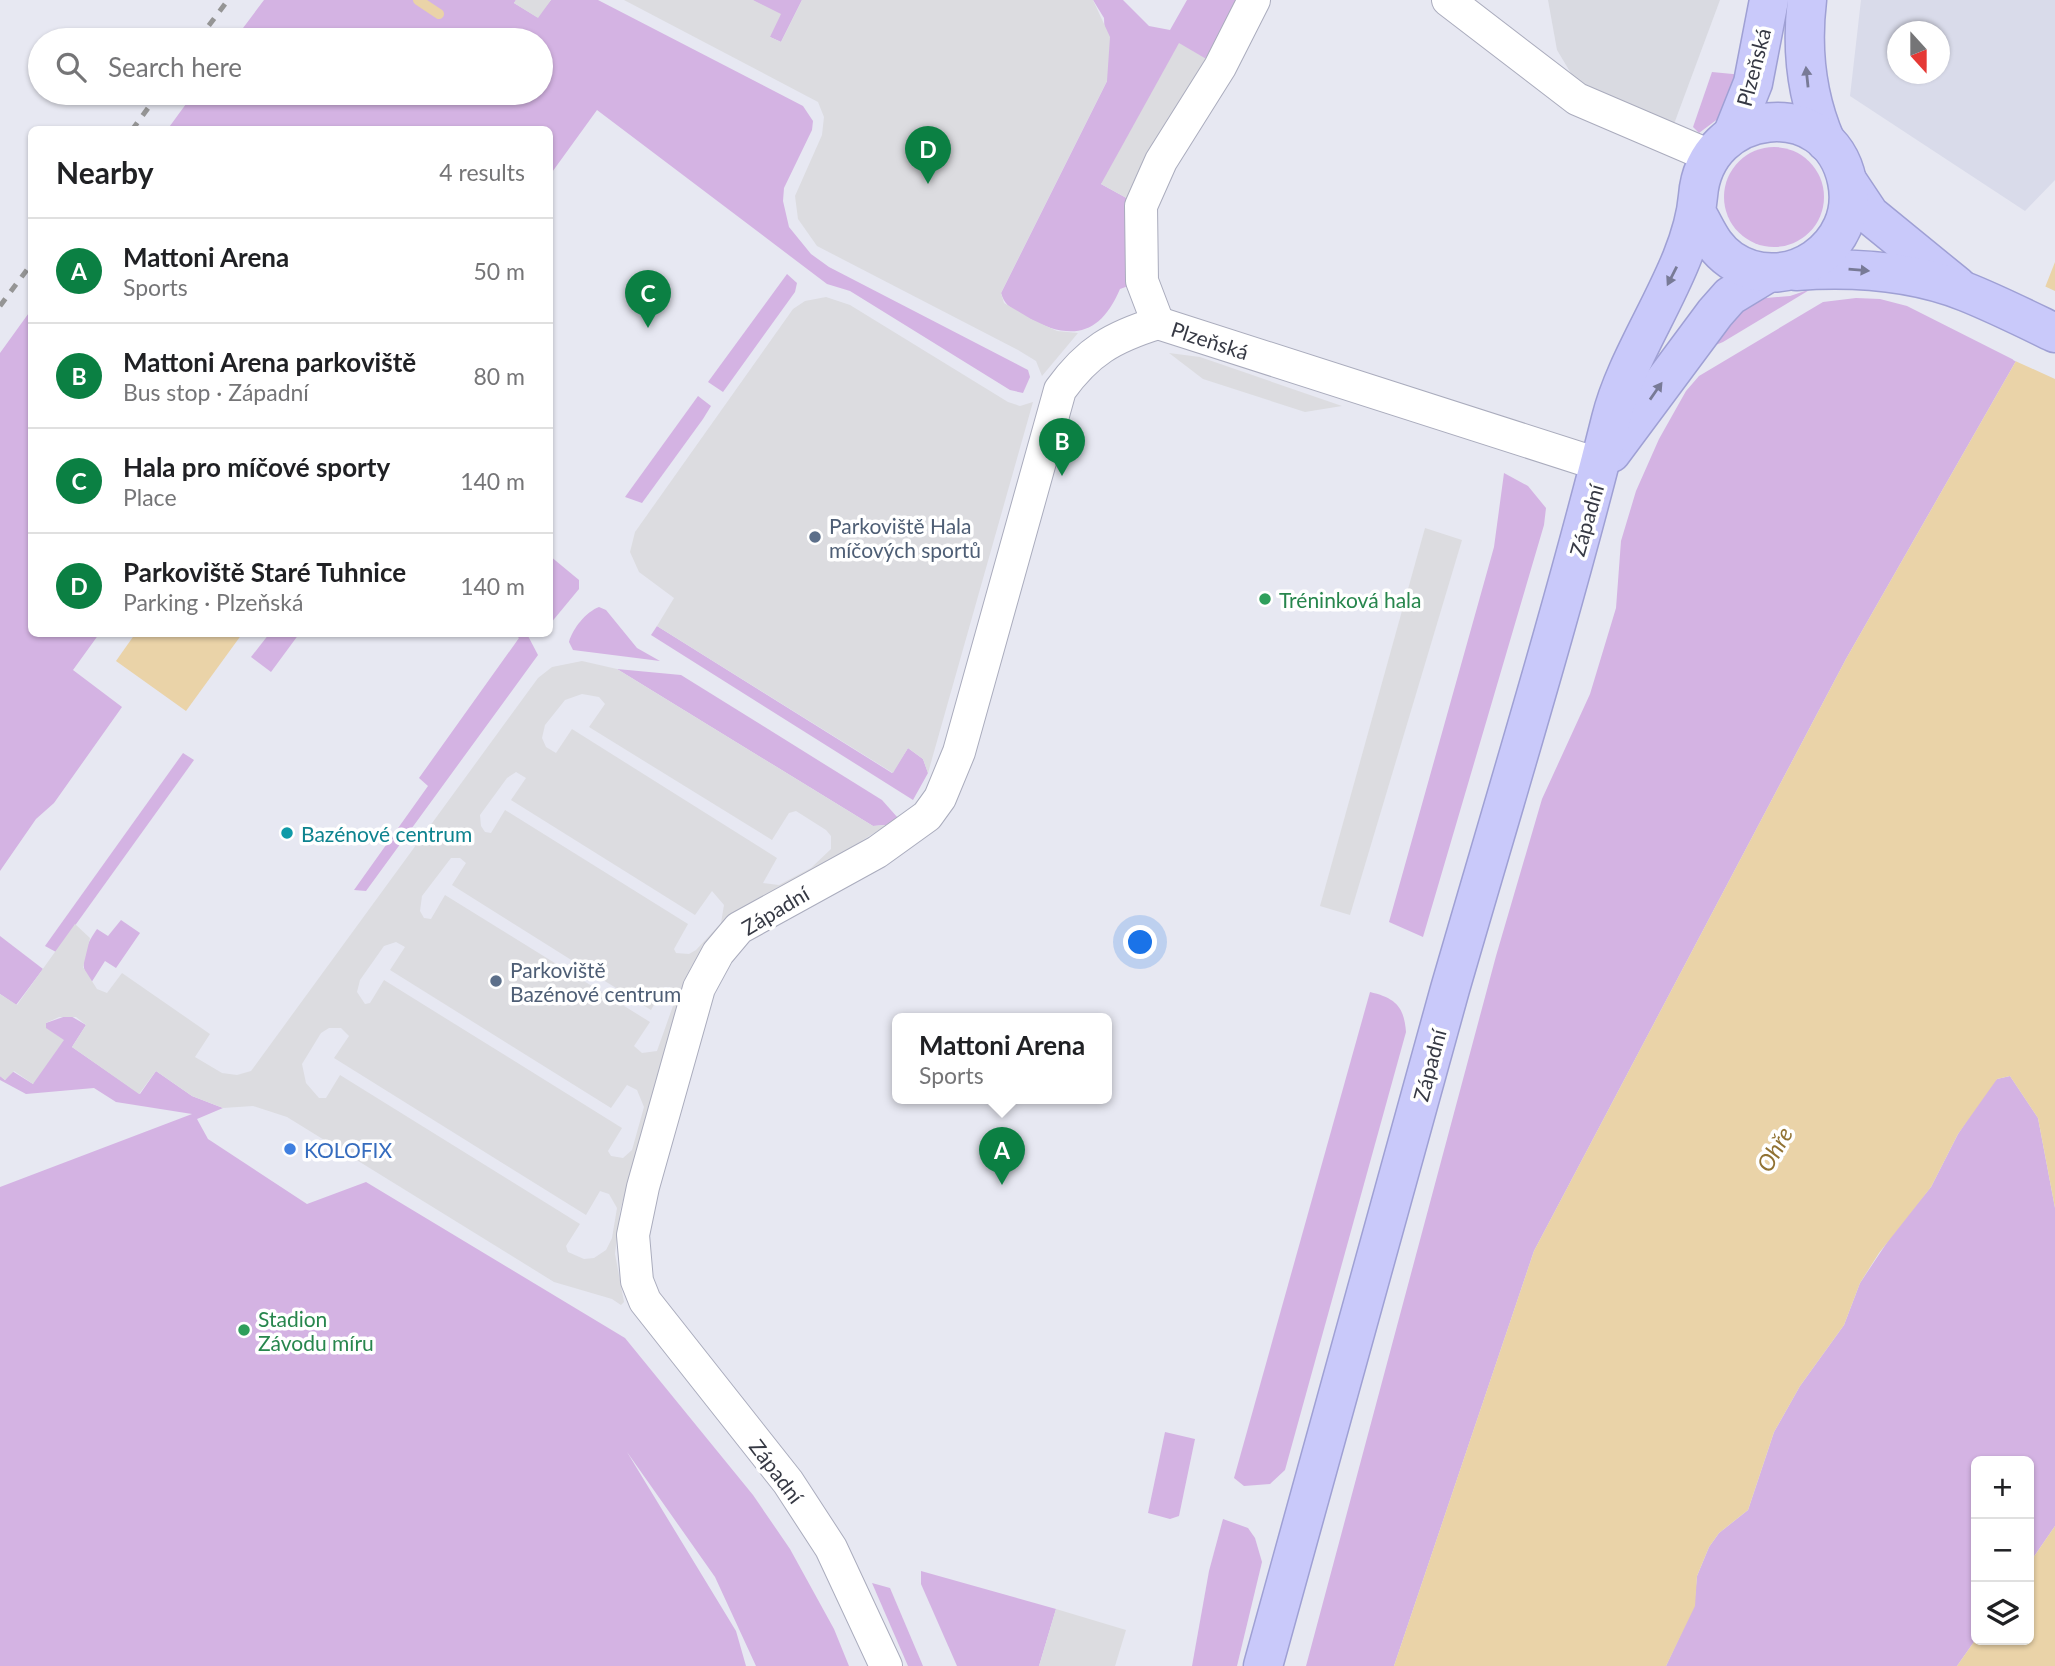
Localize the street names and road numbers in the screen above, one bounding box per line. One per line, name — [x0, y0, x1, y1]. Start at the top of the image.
street label: Plzeňská — [1731, 25, 1775, 109]
street label: Plzeňská — [1168, 316, 1252, 364]
street label: Západní — [1564, 480, 1608, 559]
street label: Západní — [737, 880, 814, 940]
street label: Západní — [1407, 1025, 1451, 1104]
street label: Západní — [745, 1434, 810, 1509]

